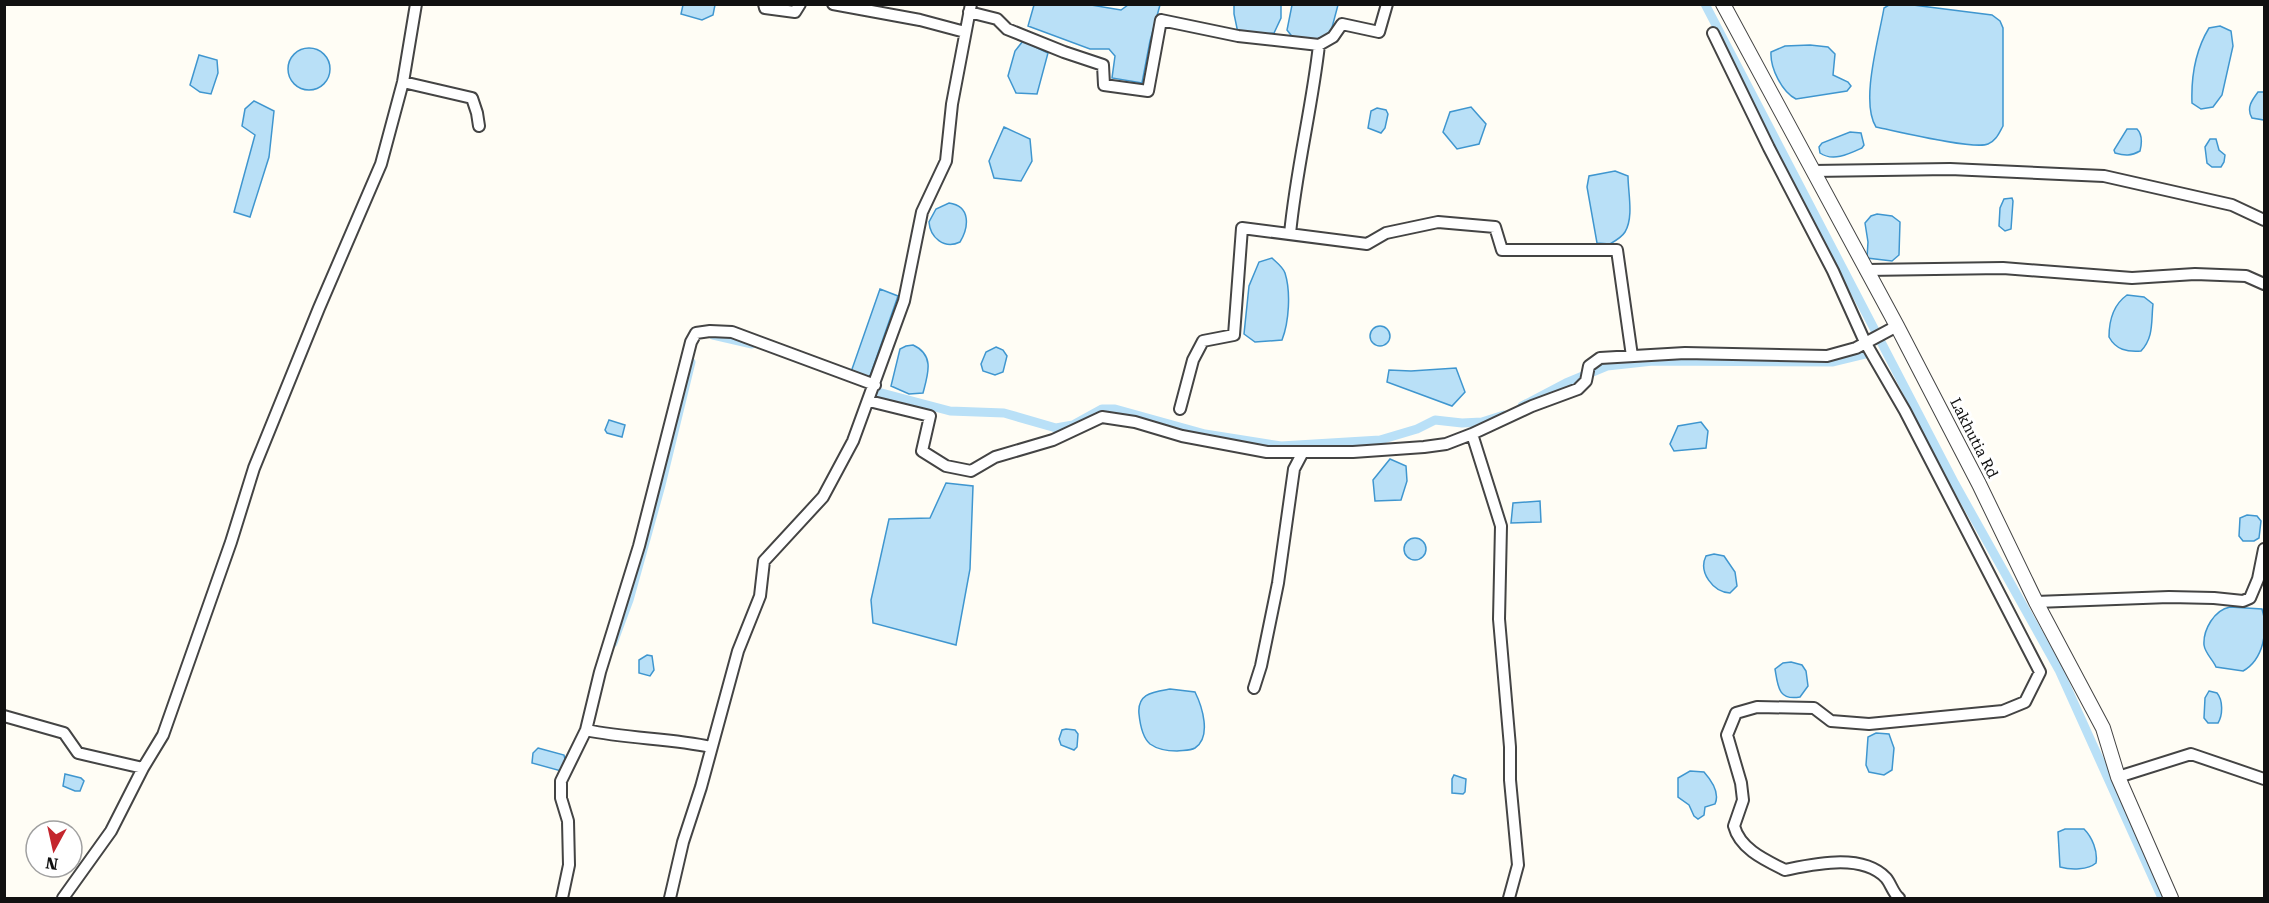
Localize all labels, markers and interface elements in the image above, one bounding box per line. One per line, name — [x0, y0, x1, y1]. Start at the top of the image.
street label: Lakhutia Rd — [1946, 395, 2002, 482]
north arrow — [24, 819, 84, 879]
text: N — [45, 853, 59, 874]

